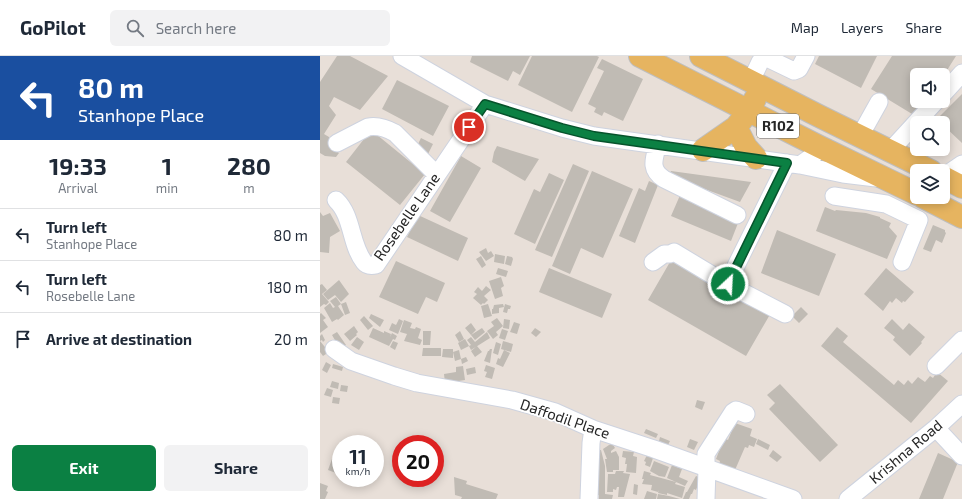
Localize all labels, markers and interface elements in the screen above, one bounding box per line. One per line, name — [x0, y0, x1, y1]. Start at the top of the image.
search box — [110, 10, 390, 46]
text: GoPilot — [20, 16, 86, 39]
icon: search — [124, 17, 146, 39]
text: Search here — [156, 19, 236, 37]
text: Map — [791, 19, 819, 36]
text: Layers — [841, 19, 883, 36]
text: Share — [905, 19, 942, 36]
map controls — [910, 68, 950, 204]
button: sound — [910, 68, 950, 108]
text: 80 m — [78, 70, 144, 104]
icon: left — [12, 72, 64, 124]
text: Stanhope Place — [78, 104, 204, 126]
pin — [452, 110, 486, 144]
road number: R102 — [757, 114, 799, 138]
icon: arrive — [458, 116, 480, 138]
button: search — [910, 116, 950, 156]
text: 19:33 — [49, 151, 107, 180]
text: 1 — [162, 151, 172, 180]
text: 280 — [227, 151, 271, 180]
button: layers — [910, 164, 950, 204]
street label: Rosebelle Lane — [369, 169, 443, 264]
text: Arrival — [58, 180, 98, 196]
text: min — [156, 180, 178, 196]
text: m — [243, 180, 255, 196]
text: Turn left — [46, 218, 107, 236]
icon: left — [12, 224, 34, 246]
text: 80 m — [273, 226, 308, 244]
text: Stanhope Place — [46, 236, 137, 252]
position arrow — [707, 263, 749, 305]
text: Turn left — [46, 270, 107, 288]
icon: left — [12, 276, 34, 298]
text: 180 m — [267, 278, 308, 296]
text: Rosebelle Lane — [46, 288, 135, 304]
icon: arrive — [12, 328, 34, 350]
text: Arrive at destination — [46, 330, 192, 348]
text: 20 m — [274, 330, 308, 348]
street label: Daffodil Place — [518, 394, 613, 442]
street label: Krishna Road — [865, 415, 946, 487]
speed limit sign: 20 — [392, 435, 444, 487]
text: 11 — [349, 444, 367, 468]
button: Exit — [12, 445, 156, 491]
button: Share — [164, 445, 308, 491]
text: km/h — [346, 465, 370, 477]

